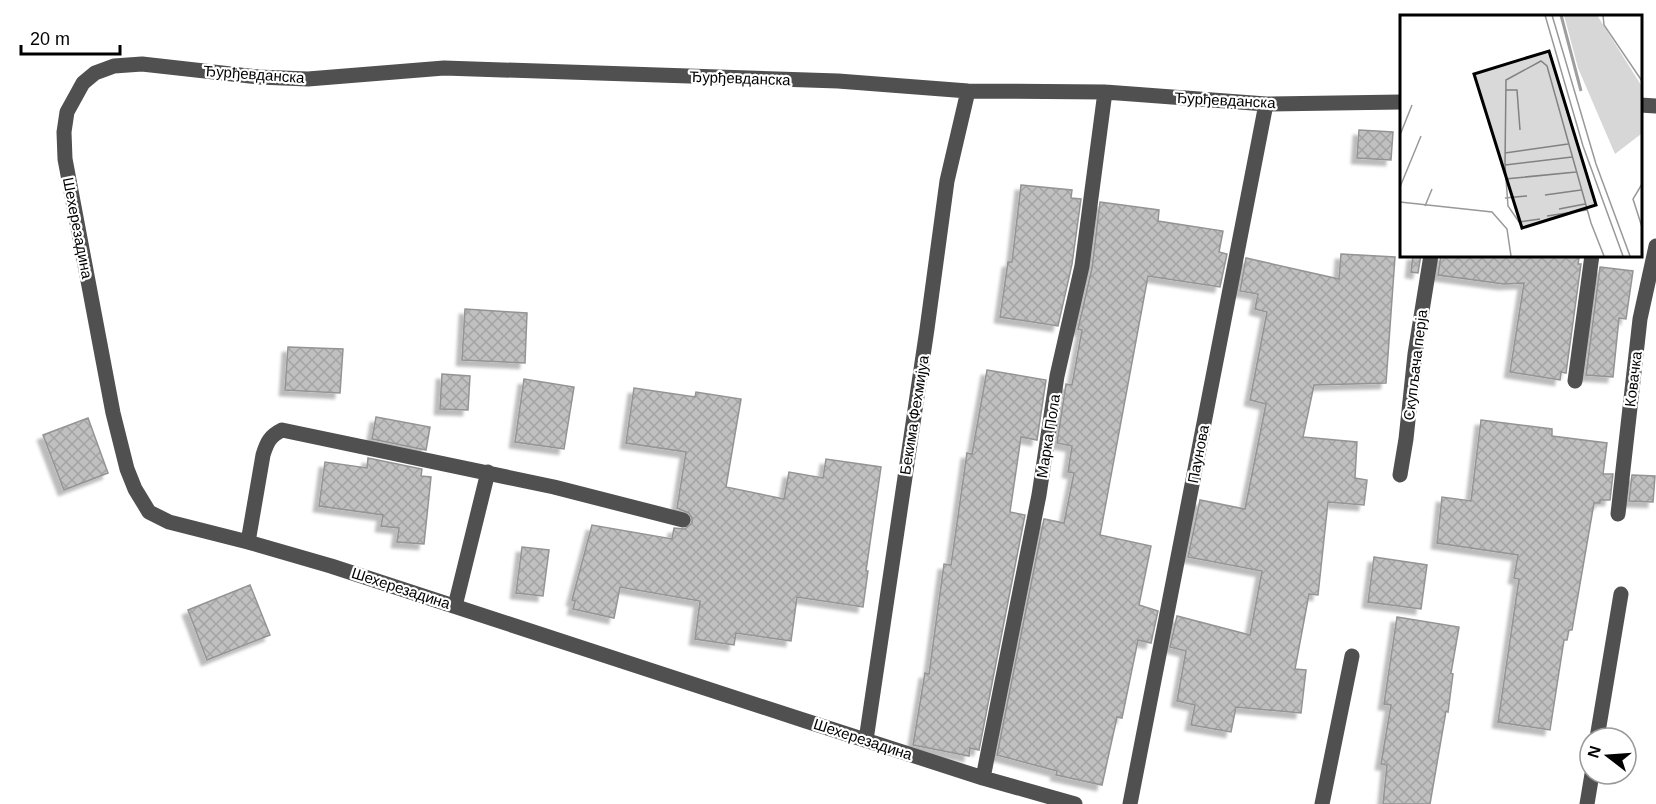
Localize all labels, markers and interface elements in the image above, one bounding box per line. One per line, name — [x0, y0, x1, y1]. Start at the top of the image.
inset map — [1400, 15, 1641, 256]
scale bar — [21, 18, 120, 56]
text: 20 m — [30, 29, 70, 49]
street label: Ђурђевданска — [203, 62, 306, 86]
street label: Ђурђевданска — [689, 68, 792, 88]
street label: Ђурђевданска — [1174, 89, 1277, 111]
street label: Шехерезадина — [60, 176, 96, 281]
street label: Скупљача перја — [1400, 308, 1430, 421]
street label: Ковачка — [1621, 350, 1645, 408]
street label: Бекима Фехмијуа — [896, 353, 932, 476]
street label: Марка Пола — [1033, 392, 1063, 479]
street label: Паунова — [1184, 423, 1212, 485]
street label: Шехерезадина — [349, 564, 453, 612]
street label: Шехерезадина — [811, 715, 915, 763]
north arrow — [1578, 726, 1638, 786]
text: N — [1584, 744, 1604, 760]

